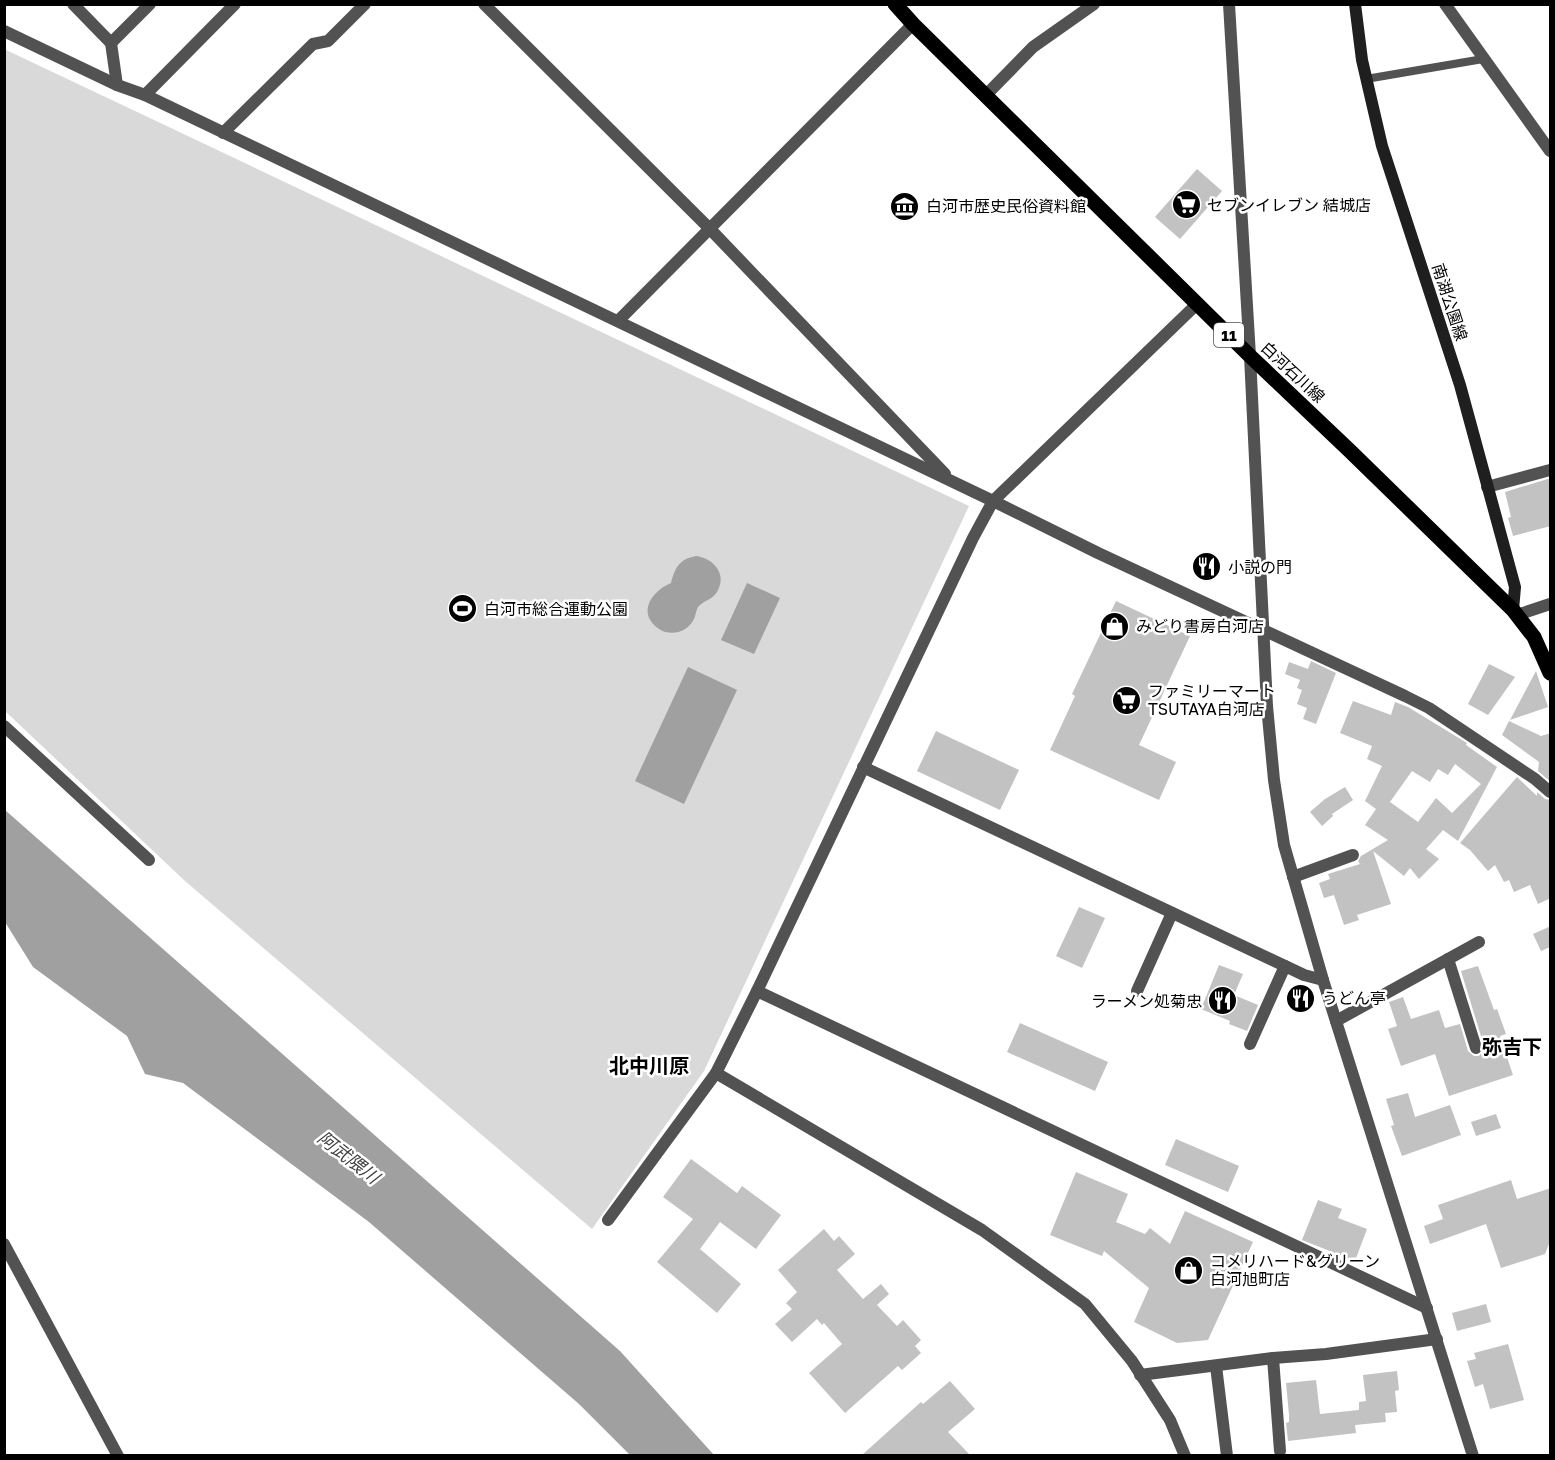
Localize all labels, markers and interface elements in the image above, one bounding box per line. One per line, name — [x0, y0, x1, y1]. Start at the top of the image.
supermarket icon: セブンイレブン 結城店 — [1170, 189, 1202, 221]
museum icon: 白河市歴史民俗資料館 — [889, 190, 921, 222]
place label: セブンイレブン 結城店 — [1207, 195, 1371, 215]
place label: 白河市歴史民俗資料館 — [926, 196, 1086, 216]
street label: 南湖公園線 — [1428, 261, 1472, 343]
road number: 11 — [1214, 323, 1244, 347]
street label: 白河石川線 — [1257, 337, 1329, 407]
restaurant icon: 小説の門 — [1191, 551, 1223, 583]
place label: 小説の門 — [1228, 557, 1292, 577]
sports icon: 白河市総合運動公園 — [447, 593, 479, 625]
place label: 白河市総合運動公園 — [484, 599, 628, 619]
shop icon: みどり書房白河店 — [1099, 610, 1131, 642]
place label: みどり書房白河店 — [1136, 616, 1264, 636]
place label: ファミリーマート TSUTAYA白河店 — [1148, 681, 1276, 719]
supermarket icon: ファミリーマート TSUTAYA白河店 — [1111, 684, 1143, 716]
restaurant icon: うどん亭 — [1285, 982, 1317, 1014]
restaurant icon: ラーメン処菊忠 — [1207, 985, 1239, 1017]
place label: うどん亭 — [1322, 988, 1386, 1008]
place label: ラーメン処菊忠 — [1091, 991, 1202, 1011]
district label: 弥吉下 — [1482, 1034, 1542, 1058]
district label: 北中川原 — [609, 1053, 689, 1077]
water label: 阿武隈川 — [314, 1126, 386, 1189]
place label: コメリハード&グリーン 白河旭町店 — [1210, 1251, 1380, 1289]
shop icon: コメリハード&グリーン 白河旭町店 — [1173, 1254, 1205, 1286]

